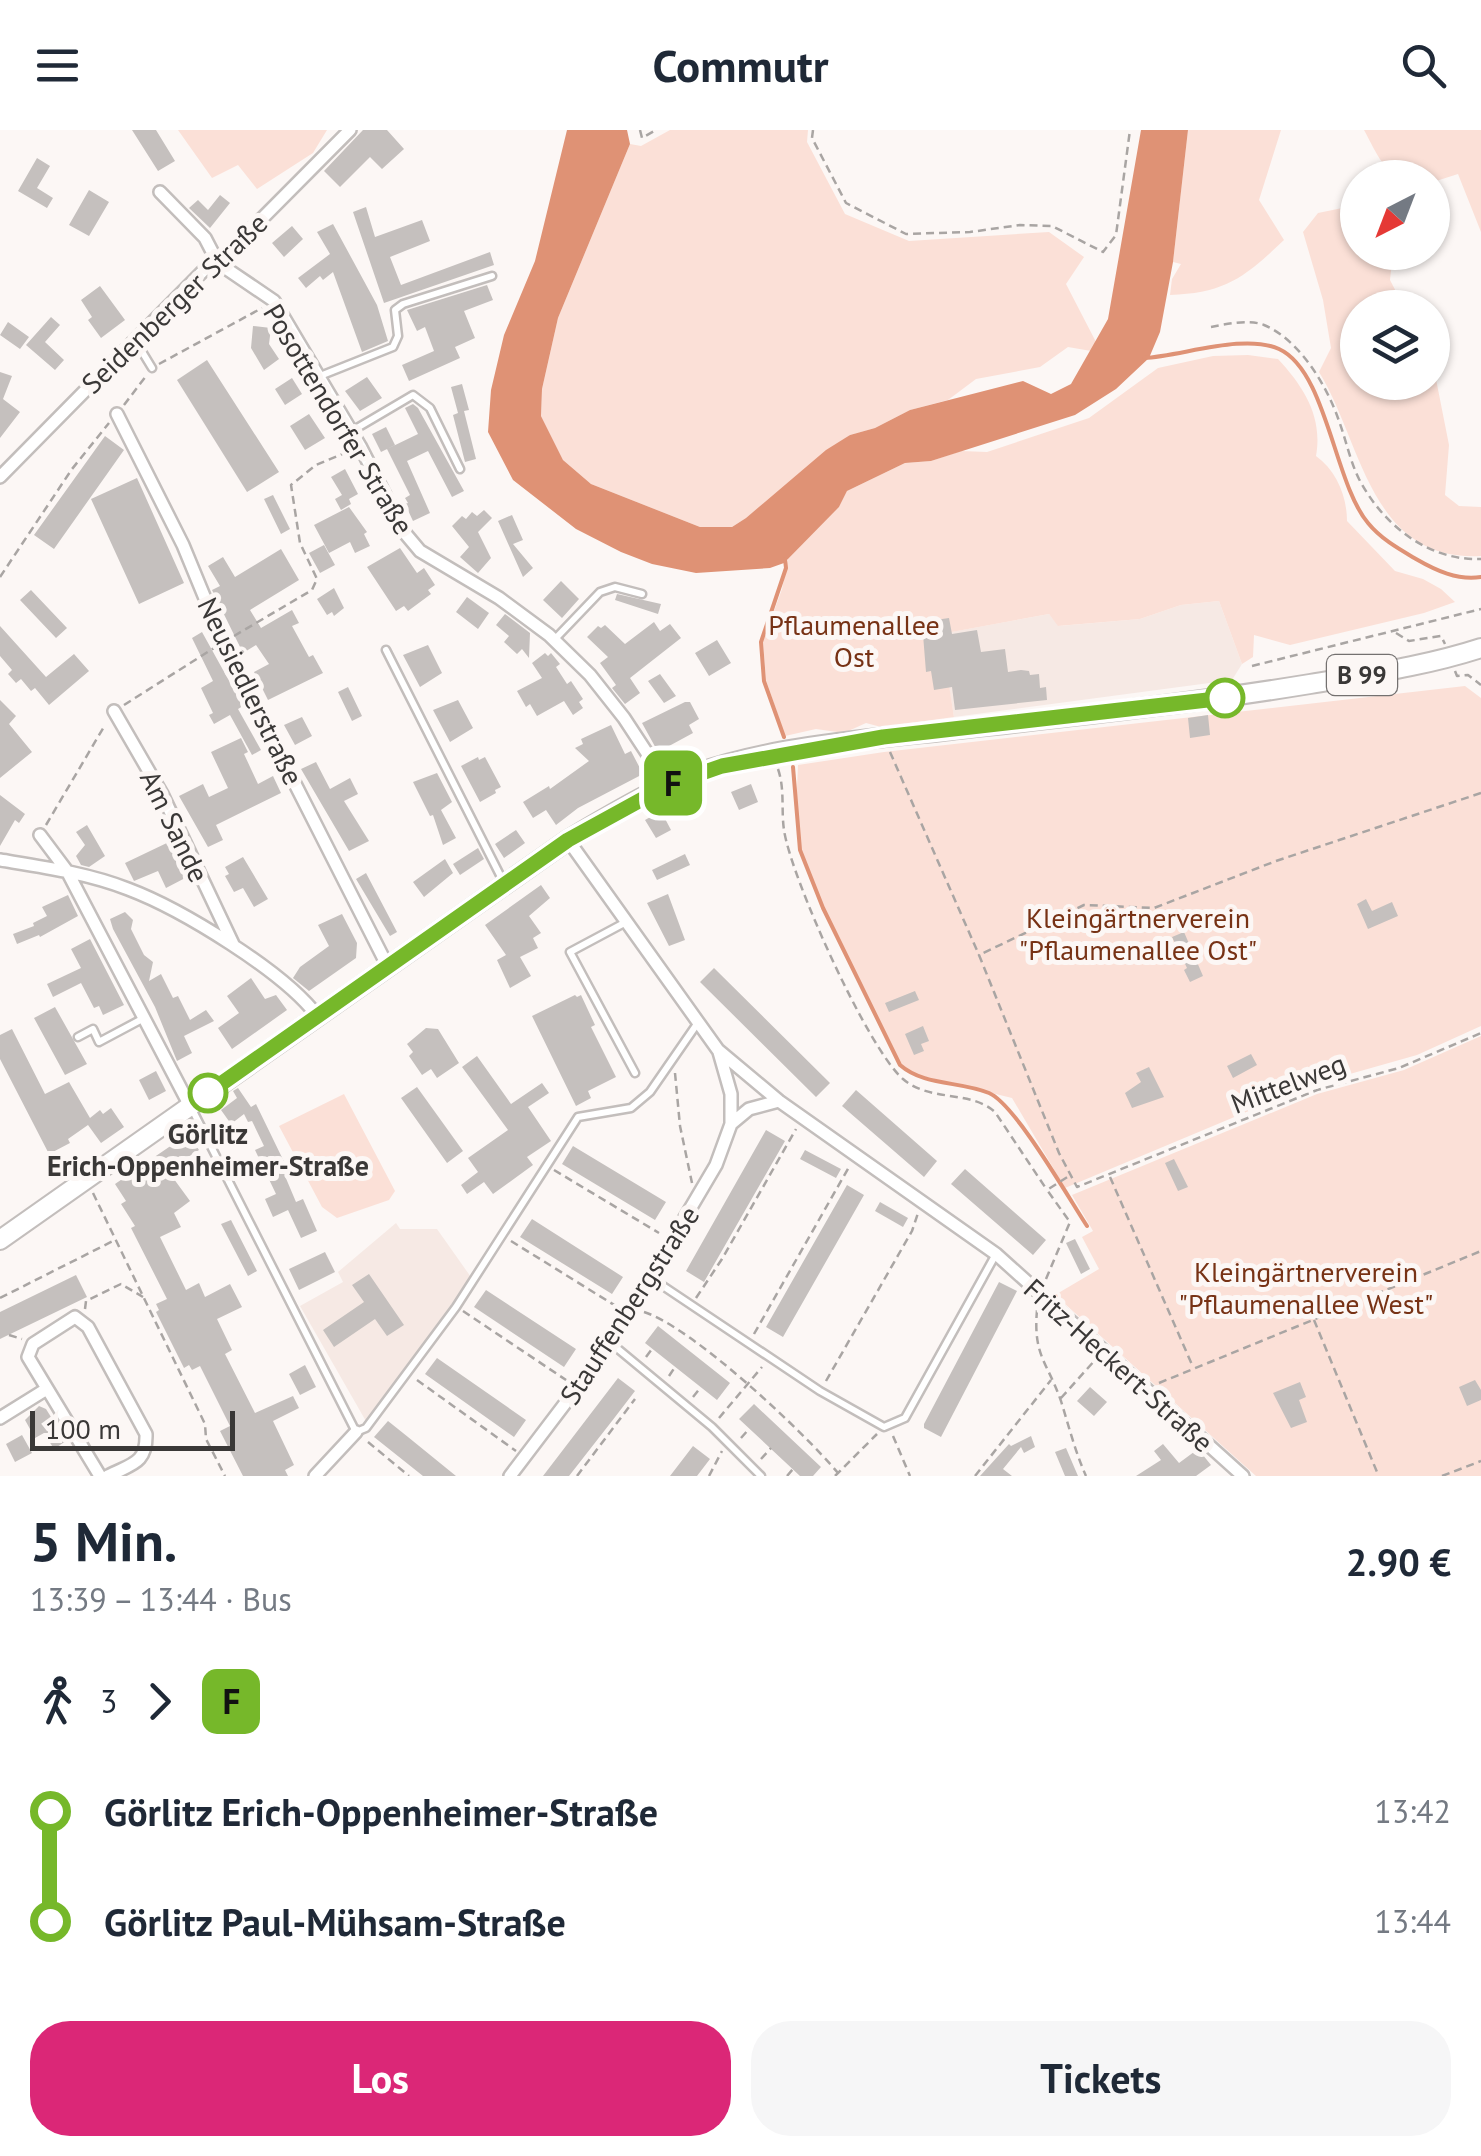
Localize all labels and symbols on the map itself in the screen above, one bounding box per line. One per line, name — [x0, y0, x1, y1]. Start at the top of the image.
north arrow — [1340, 160, 1450, 270]
street label: Seidenberger Straße — [73, 205, 275, 401]
street label: Posottendorfer Straße — [255, 297, 423, 541]
street label: Neusiedlerstraße — [190, 591, 312, 791]
park label: Pflaumenallee Ost — [768, 606, 940, 675]
road number: B 99 — [1327, 655, 1397, 695]
unlabelled marker — [1206, 679, 1244, 717]
line badge: F — [640, 750, 706, 816]
street label: Am Sande — [132, 764, 218, 888]
park label: Kleingärtnerverein "Pflaumenallee Ost" — [1019, 899, 1257, 968]
street label: Mittelweg — [1225, 1044, 1351, 1122]
marker: Görlitz Erich-Oppenheimer-Straße — [189, 1074, 227, 1112]
place label: Görlitz Erich-Oppenheimer-Straße — [47, 1115, 369, 1184]
street label: Stauffenbergstraße — [551, 1199, 707, 1411]
park label: Kleingärtnerverein "Pflaumenallee West" — [1179, 1253, 1433, 1322]
street label: Fritz-Heckert-Straße — [1016, 1270, 1222, 1460]
scale bar — [30, 1406, 235, 1450]

